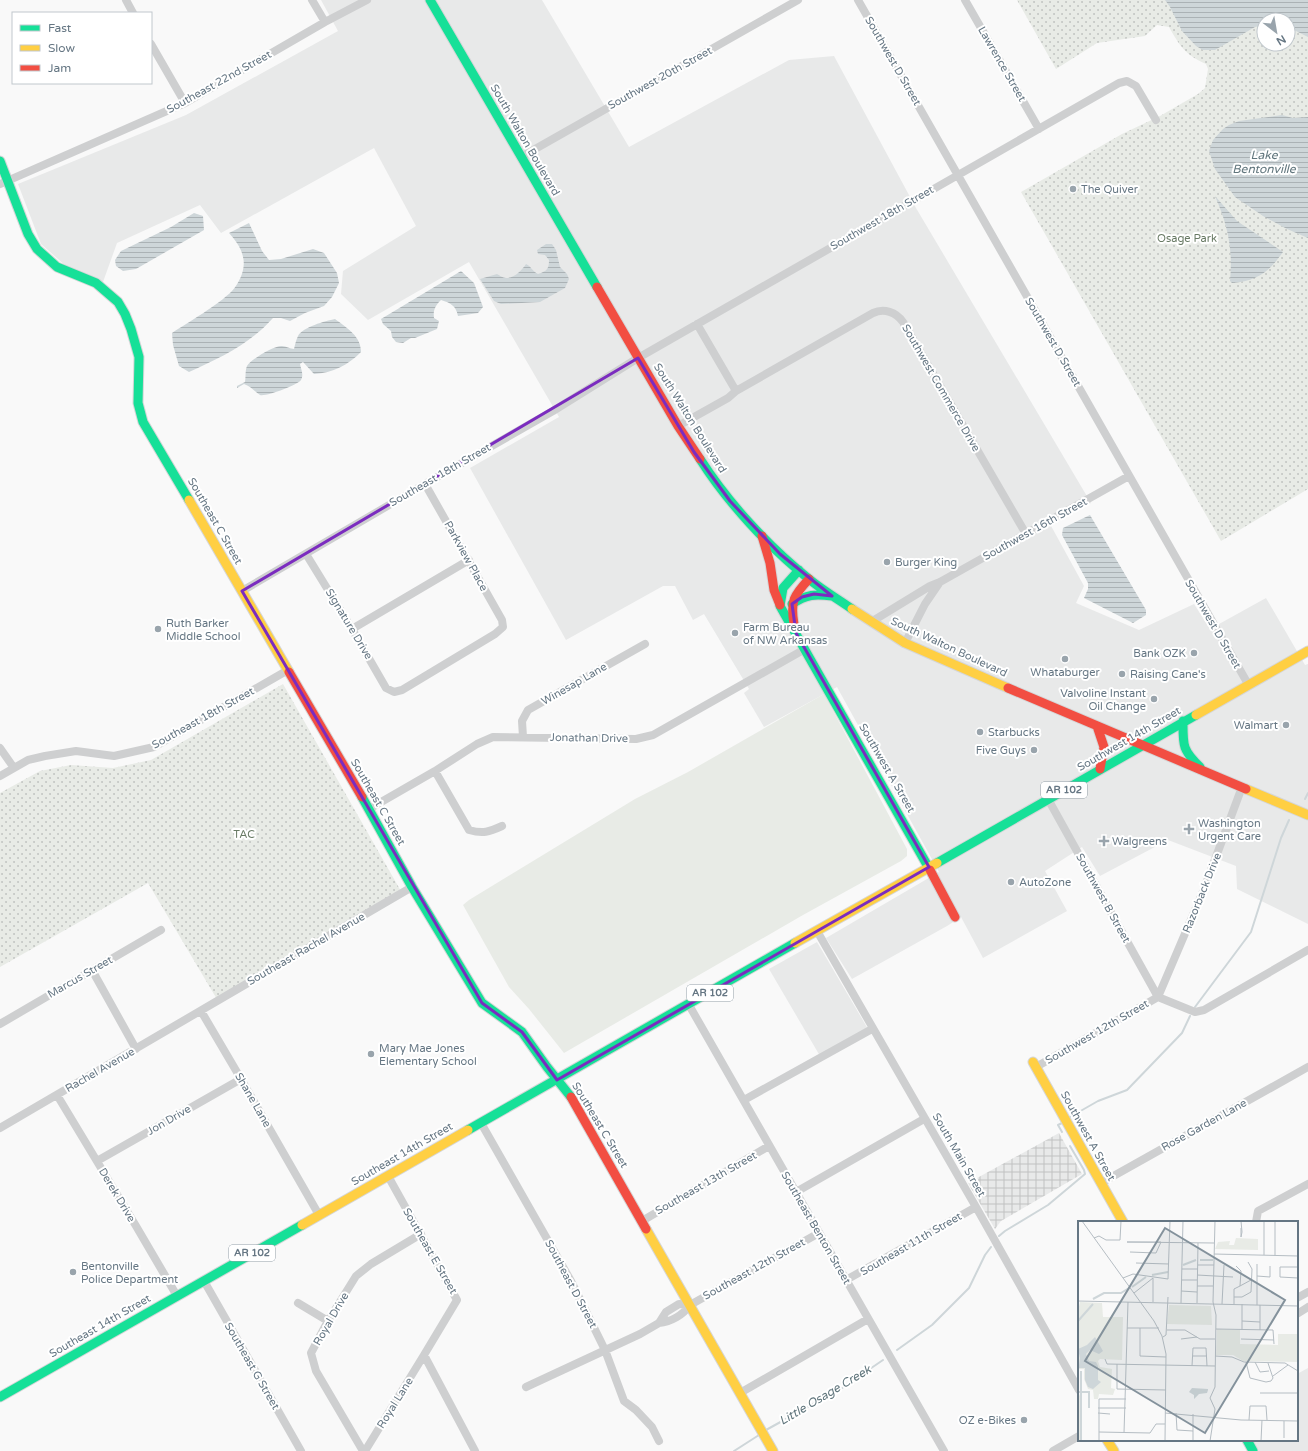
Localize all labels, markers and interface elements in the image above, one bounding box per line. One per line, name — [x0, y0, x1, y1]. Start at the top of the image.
legend — [12, 12, 152, 84]
north arrow — [1256, 12, 1296, 52]
street label: Southwest D Street — [862, 14, 924, 108]
text: Fast — [48, 21, 72, 35]
street label: Lawrence Street — [975, 24, 1029, 104]
text: N — [1274, 32, 1288, 48]
text: Slow — [48, 41, 75, 55]
street label: Southwest 20th Street — [606, 44, 714, 112]
street label: Southeast 22nd Street — [164, 48, 274, 116]
text: Jam — [48, 61, 71, 75]
street label: South Walton Boulevard — [488, 82, 562, 198]
water label: Lake Bentonville — [1232, 148, 1297, 176]
street label: Southwest 18th Street — [828, 183, 936, 253]
place label: The Quiver — [1081, 183, 1139, 196]
marker: The Quiver — [1068, 184, 1078, 194]
park label: Osage Park — [1157, 232, 1217, 245]
street label: Southwest D Street — [1022, 295, 1084, 389]
street label: Southwest Commerce Drive — [899, 322, 983, 454]
street label: South Walton Boulevard — [651, 361, 729, 475]
street label: Southeast 18th Street — [387, 441, 493, 509]
street label: Southeast C Street — [185, 475, 245, 567]
street label: Southwest 16th Street — [981, 495, 1089, 563]
street label: Parkview Place — [441, 519, 491, 593]
place label: Burger King — [895, 556, 957, 569]
marker: Burger King — [882, 557, 892, 567]
street label: Southwest D Street — [1182, 577, 1244, 671]
street label: Signature Drive — [323, 586, 375, 662]
street label: South Walton Boulevard — [889, 614, 1009, 680]
place label: Ruth Barker Middle School — [166, 617, 240, 643]
place label: Farm Bureau of NW Arkansas — [743, 621, 827, 647]
marker: Ruth Barker Middle School — [153, 624, 163, 634]
marker: Farm Bureau of NW Arkansas — [730, 628, 740, 638]
place label: Bank OZK — [1133, 647, 1187, 660]
marker: Bank OZK — [1189, 648, 1199, 658]
marker: Whataburger — [1060, 654, 1070, 664]
street label: Winesap Lane — [539, 660, 609, 708]
place label: Whataburger — [1030, 666, 1100, 679]
place label: Raising Cane's — [1130, 668, 1206, 681]
marker: Raising Cane's — [1117, 669, 1127, 679]
street label: Southeast 18th Street — [150, 684, 256, 752]
place label: Valvoline Instant Oil Change — [1060, 687, 1146, 713]
marker: Valvoline Instant Oil Change — [1149, 694, 1159, 704]
street label: Southwest 14th Street — [1075, 704, 1183, 774]
place label: Walmart — [1234, 719, 1278, 732]
marker: Walmart — [1281, 720, 1291, 730]
street label: Southwest A Street — [856, 721, 918, 815]
place label: Starbucks — [988, 726, 1040, 739]
marker: Starbucks — [975, 727, 985, 737]
street label: Jonathan Drive — [550, 731, 628, 745]
place label: Five Guys — [976, 744, 1026, 757]
marker: Five Guys — [1029, 745, 1039, 755]
street label: Southeast C Street — [348, 756, 408, 848]
road number: AR 102 — [1041, 782, 1087, 798]
place label: Washington Urgent Care — [1198, 817, 1261, 843]
marker: Washington Urgent Care — [1183, 823, 1195, 835]
park label: TAC — [233, 828, 255, 841]
place label: Walgreens — [1112, 835, 1167, 848]
marker: Walgreens — [1099, 836, 1109, 846]
street label: Southwest B Street — [1073, 851, 1133, 945]
street label: Razorback Drive — [1180, 851, 1224, 935]
place label: AutoZone — [1019, 876, 1071, 889]
marker: AutoZone — [1006, 877, 1016, 887]
street label: Southeast Rachel Avenue — [245, 910, 367, 988]
street label: Marcus Street — [45, 953, 115, 1001]
road number: AR 102 — [687, 985, 733, 1001]
street label: Southwest 12th Street — [1043, 997, 1151, 1067]
place label: Mary Mae Jones Elementary School — [379, 1042, 477, 1068]
street label: Rachel Avenue — [63, 1045, 137, 1095]
marker: Mary Mae Jones Elementary School — [366, 1049, 376, 1059]
street label: Shane Lane — [232, 1070, 274, 1130]
street label: Southeast C Street — [569, 1080, 631, 1170]
street label: Southwest A Street — [1058, 1089, 1118, 1183]
street label: Rose Garden Lane — [1159, 1096, 1249, 1154]
street label: Jon Drive — [145, 1102, 193, 1138]
street label: South Main Street — [930, 1111, 988, 1199]
street label: Southeast 14th Street — [349, 1120, 455, 1188]
street label: Southeast 13th Street — [653, 1149, 759, 1217]
street label: Derek Drive — [96, 1166, 138, 1224]
street label: Southeast Benton Street — [778, 1169, 854, 1287]
street label: Southeast E Street — [400, 1206, 460, 1296]
street label: Southeast 11th Street — [858, 1210, 964, 1278]
inset map — [1078, 1221, 1298, 1441]
street label: Southeast 12th Street — [701, 1235, 807, 1303]
street label: Southeast D Street — [542, 1238, 600, 1330]
road number: AR 102 — [229, 1245, 275, 1261]
place label: Bentonville Police Department — [81, 1260, 178, 1286]
marker: Bentonville Police Department — [68, 1267, 78, 1277]
street label: Royal Drive — [311, 1290, 351, 1348]
street label: Southeast 14th Street — [47, 1292, 153, 1360]
street label: Southeast G Street — [222, 1320, 282, 1412]
water label: Little Osage Creek — [777, 1361, 875, 1428]
street label: Royal Lane — [374, 1375, 416, 1431]
place label: OZ e-Bikes — [959, 1414, 1016, 1427]
marker: OZ e-Bikes — [1019, 1415, 1029, 1425]

